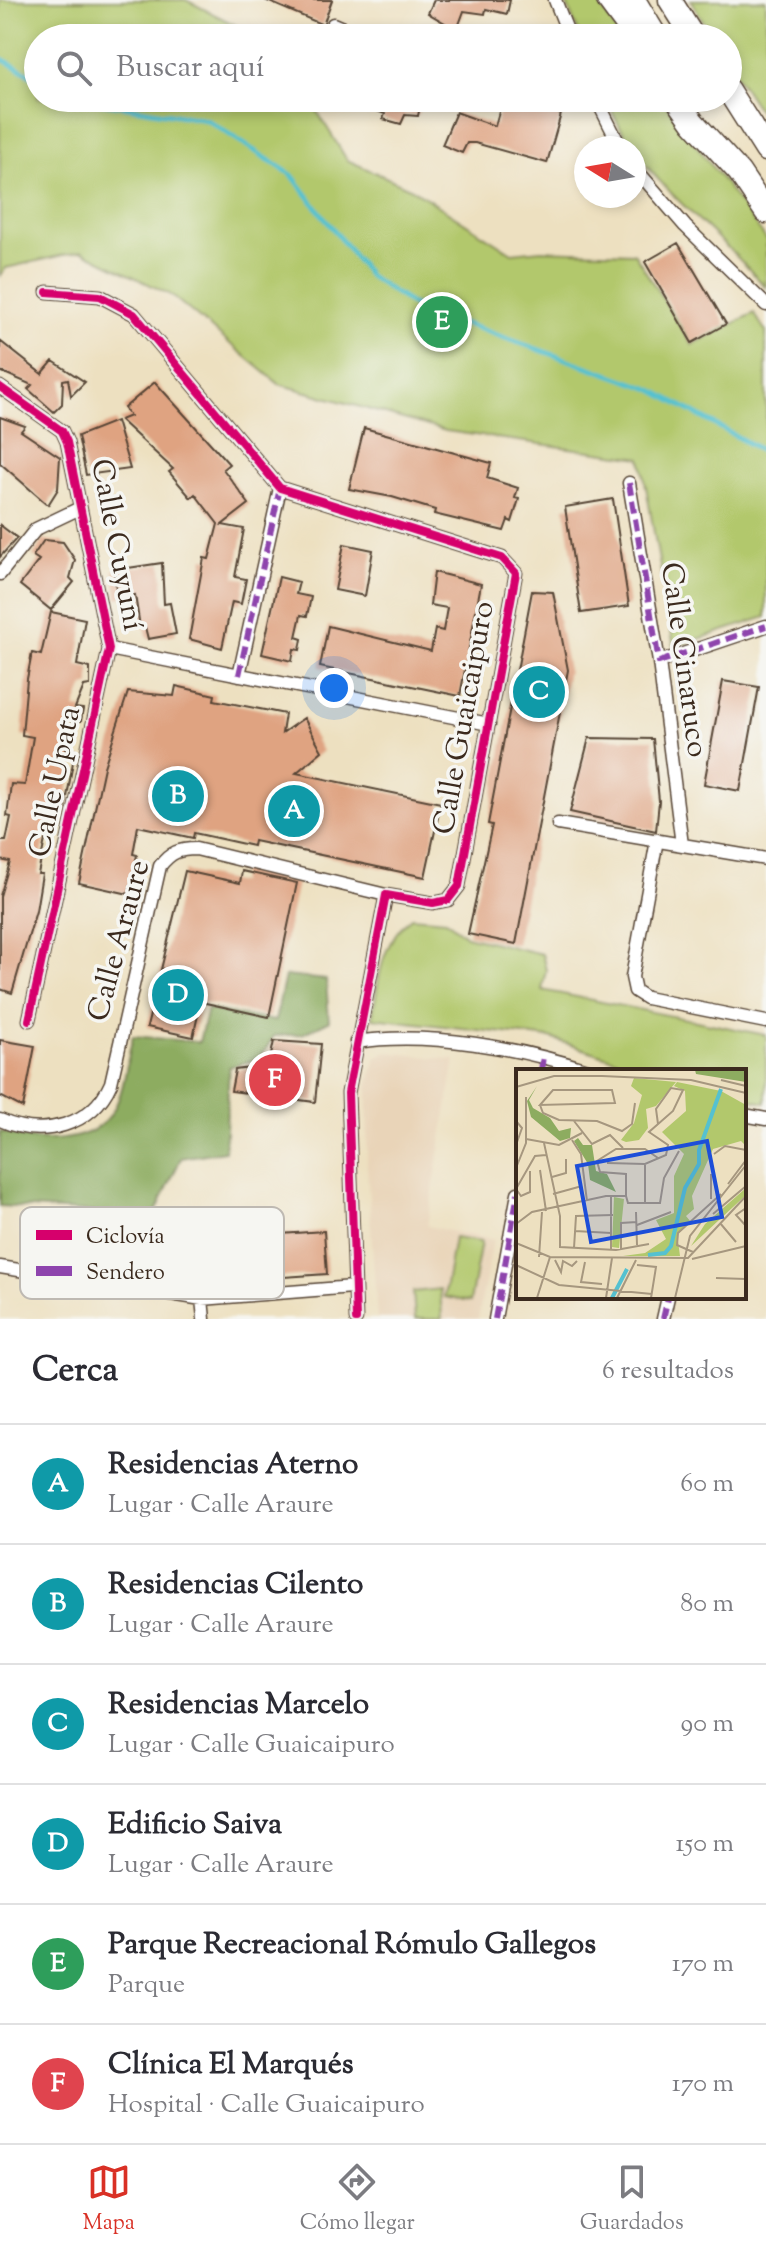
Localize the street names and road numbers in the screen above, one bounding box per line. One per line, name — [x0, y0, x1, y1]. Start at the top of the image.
street label: Calle Cuyuní — [78, 456, 154, 634]
street label: Calle Cinaruco — [648, 560, 718, 760]
street label: Calle Guaicaipuro — [423, 598, 507, 838]
street label: Calle Upata — [19, 702, 93, 861]
street label: Calle Araure — [78, 856, 162, 1026]

